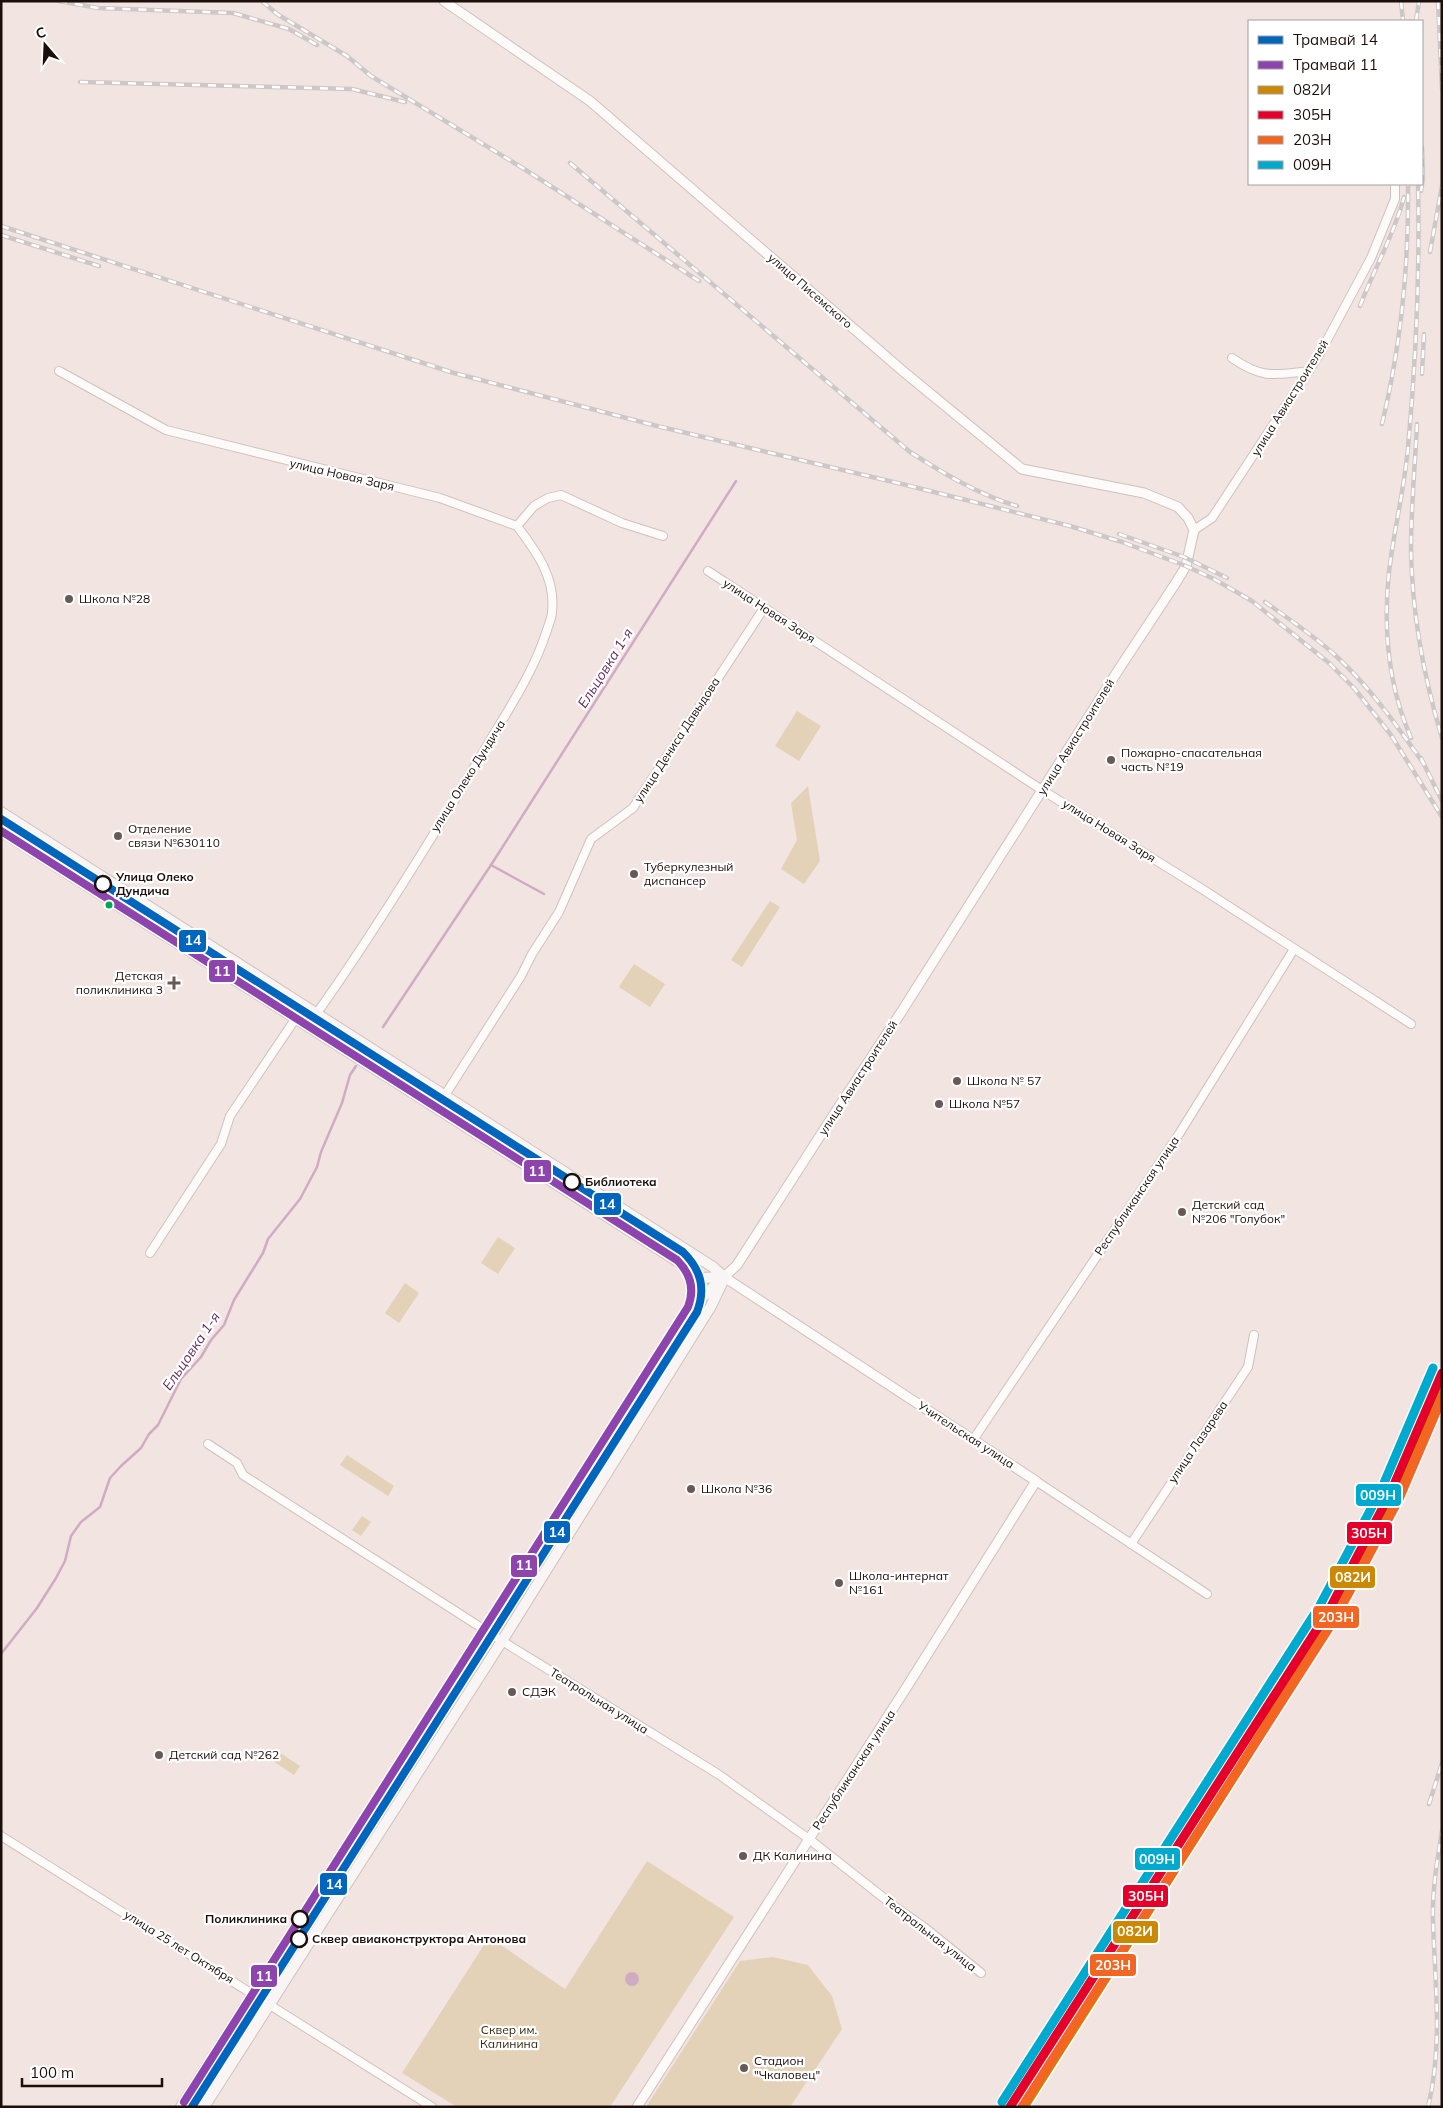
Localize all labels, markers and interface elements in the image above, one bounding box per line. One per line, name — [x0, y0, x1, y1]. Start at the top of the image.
north arrow — [20, 20, 70, 70]
legend — [1248, 20, 1423, 185]
text: С — [33, 23, 48, 43]
text: Трамвай 14 — [1293, 30, 1378, 49]
text: Трамвай 11 — [1293, 55, 1378, 74]
text: 082И — [1293, 80, 1331, 99]
text: 305Н — [1293, 105, 1332, 124]
text: 203Н — [1293, 130, 1332, 149]
text: 009Н — [1293, 155, 1332, 174]
street label: улица Писемского — [765, 250, 856, 331]
street label: улица Авиастроителей — [1248, 337, 1331, 459]
street label: улица Новая Заря — [288, 455, 396, 494]
street label: улица Новая Заря — [720, 575, 818, 646]
place label: Школа №28 — [79, 591, 150, 606]
marker: Школа №28 — [63, 593, 75, 605]
water label: Ельцовка 1-я — [573, 625, 637, 711]
street label: улица Дениса Давыдова — [631, 674, 723, 805]
street label: улица Авиастроителей — [1034, 676, 1117, 798]
street label: улица Олеко Дундича — [427, 717, 508, 834]
place label: Пожарно-спасательная часть №19 — [1121, 745, 1262, 774]
marker: Пожарно-спасательная часть №19 — [1105, 754, 1117, 766]
street label: улица Новая Заря — [1060, 796, 1159, 865]
place label: Отделение связи №630110 — [128, 821, 220, 850]
marker: Отделение связи №630110 — [112, 830, 124, 842]
place label: Туберкулезный диспансер — [644, 859, 733, 888]
marker: Туберкулезный диспансер — [628, 868, 640, 880]
place label: Улица Олеко Дундича — [115, 869, 194, 898]
marker: Улица Олеко Дундича — [94, 875, 112, 893]
unlabelled marker — [104, 900, 114, 910]
line badge: 14 — [178, 929, 207, 953]
text: 14 — [185, 931, 202, 949]
line badge: 11 — [208, 959, 236, 983]
text: 11 — [214, 962, 230, 980]
place label: Детская поликлиника 3 — [76, 968, 163, 997]
marker: Детская поликлиника 3 — [167, 976, 181, 990]
street label: улица Авиастроителей — [815, 1017, 900, 1138]
place label: Школа № 57 — [967, 1073, 1041, 1088]
marker: Школа № 57 — [951, 1075, 963, 1087]
place label: Школа №57 — [949, 1096, 1020, 1111]
marker: Школа №57 — [933, 1098, 945, 1110]
street label: Республиканская улица — [1091, 1133, 1182, 1258]
line badge: 11 — [523, 1159, 552, 1183]
text: 11 — [529, 1162, 545, 1180]
marker: Библиотека — [563, 1173, 581, 1191]
place label: Библиотека — [585, 1174, 657, 1189]
line badge: 14 — [593, 1192, 622, 1216]
text: 14 — [599, 1195, 616, 1213]
place label: Детский сад №206 "Голубок" — [1192, 1197, 1285, 1226]
marker: Детский сад №206 "Голубок" — [1176, 1206, 1188, 1218]
water label: Ельцовка 1-я — [158, 1308, 224, 1394]
street label: Учительская улица — [914, 1397, 1017, 1471]
street label: улица Лазарева — [1165, 1398, 1231, 1486]
place label: Школа №36 — [701, 1481, 772, 1496]
marker: Школа №36 — [685, 1483, 697, 1495]
line badge: 009Н — [1355, 1483, 1402, 1507]
text: 009Н — [1360, 1486, 1396, 1504]
line badge: 14 — [543, 1520, 571, 1544]
line badge: 305Н — [1346, 1521, 1393, 1545]
text: 14 — [549, 1523, 566, 1541]
text: 305Н — [1351, 1524, 1387, 1542]
line badge: 11 — [510, 1554, 538, 1578]
text: 11 — [516, 1556, 532, 1574]
line badge: 082И — [1329, 1565, 1376, 1589]
place label: Школа-интернат №161 — [849, 1568, 949, 1597]
text: 082И — [1335, 1568, 1371, 1586]
marker: Школа-интернат №161 — [833, 1577, 845, 1589]
line badge: 203Н — [1312, 1605, 1360, 1629]
text: 203Н — [1318, 1608, 1354, 1626]
street label: Театральная улица — [547, 1664, 651, 1737]
place label: СДЭК — [522, 1684, 556, 1699]
marker: СДЭК — [506, 1686, 518, 1698]
street label: Республиканская улица — [809, 1707, 898, 1833]
place label: Детский сад №262 — [169, 1747, 279, 1762]
marker: Детский сад №262 — [153, 1749, 165, 1761]
line badge: 009Н — [1134, 1847, 1181, 1871]
place label: ДК Калинина — [753, 1848, 832, 1863]
marker: ДК Калинина — [737, 1850, 749, 1862]
text: 009Н — [1139, 1850, 1175, 1868]
line badge: 14 — [319, 1872, 348, 1896]
text: 14 — [326, 1875, 343, 1893]
line badge: 305Н — [1122, 1884, 1169, 1908]
text: 305Н — [1128, 1887, 1164, 1905]
street label: Театральная улица — [881, 1893, 980, 1974]
street label: улица 25 лет Октября — [122, 1907, 237, 1986]
marker: Поликлиника — [291, 1910, 309, 1928]
place label: Поликлиника — [205, 1911, 287, 1926]
line badge: 082И — [1112, 1920, 1159, 1944]
text: 082И — [1117, 1922, 1153, 1940]
marker: Сквер авиаконструктора Антонова — [290, 1930, 308, 1948]
place label: Сквер авиаконструктора Антонова — [312, 1931, 526, 1946]
line badge: 203Н — [1089, 1953, 1137, 1977]
text: 203Н — [1095, 1956, 1131, 1974]
line badge: 11 — [250, 1964, 278, 1988]
text: 11 — [256, 1967, 272, 1985]
park label: Сквер им. Калинина — [480, 2022, 538, 2051]
place label: Стадион "Чкаловец" — [754, 2053, 820, 2082]
scale bar — [22, 2056, 162, 2088]
marker: Стадион "Чкаловец" — [738, 2062, 750, 2074]
text: 100 m — [30, 2063, 74, 2082]

